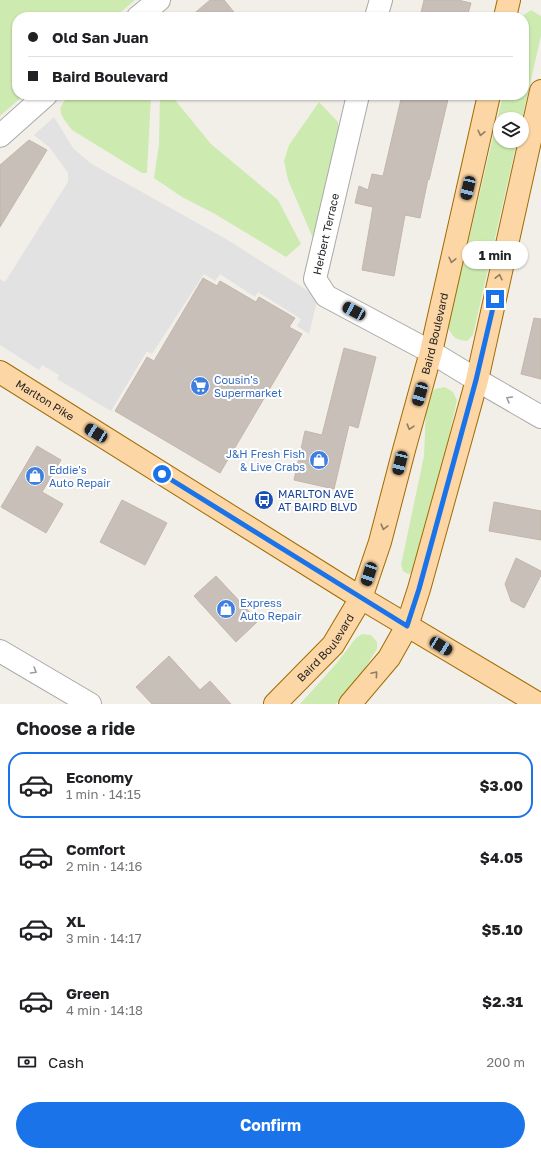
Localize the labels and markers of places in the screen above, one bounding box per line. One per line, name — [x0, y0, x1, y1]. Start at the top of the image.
place label: Cousin's Supermarket — [214, 373, 282, 399]
supermarket icon: Cousin's Supermarket — [189, 375, 211, 397]
place label: J&H Fresh Fish & Live Crabs — [226, 447, 305, 473]
shop icon: J&H Fresh Fish & Live Crabs — [308, 449, 330, 471]
place label: Eddie's Auto Repair — [49, 463, 111, 489]
shop icon: Eddie's Auto Repair — [24, 465, 46, 487]
place label: MARLTON AVE AT BAIRD BLVD — [278, 487, 358, 513]
bus stop icon: MARLTON AVE AT BAIRD BLVD — [253, 489, 275, 511]
place label: Express Auto Repair — [240, 596, 302, 622]
shop icon: Express Auto Repair — [215, 598, 237, 620]

